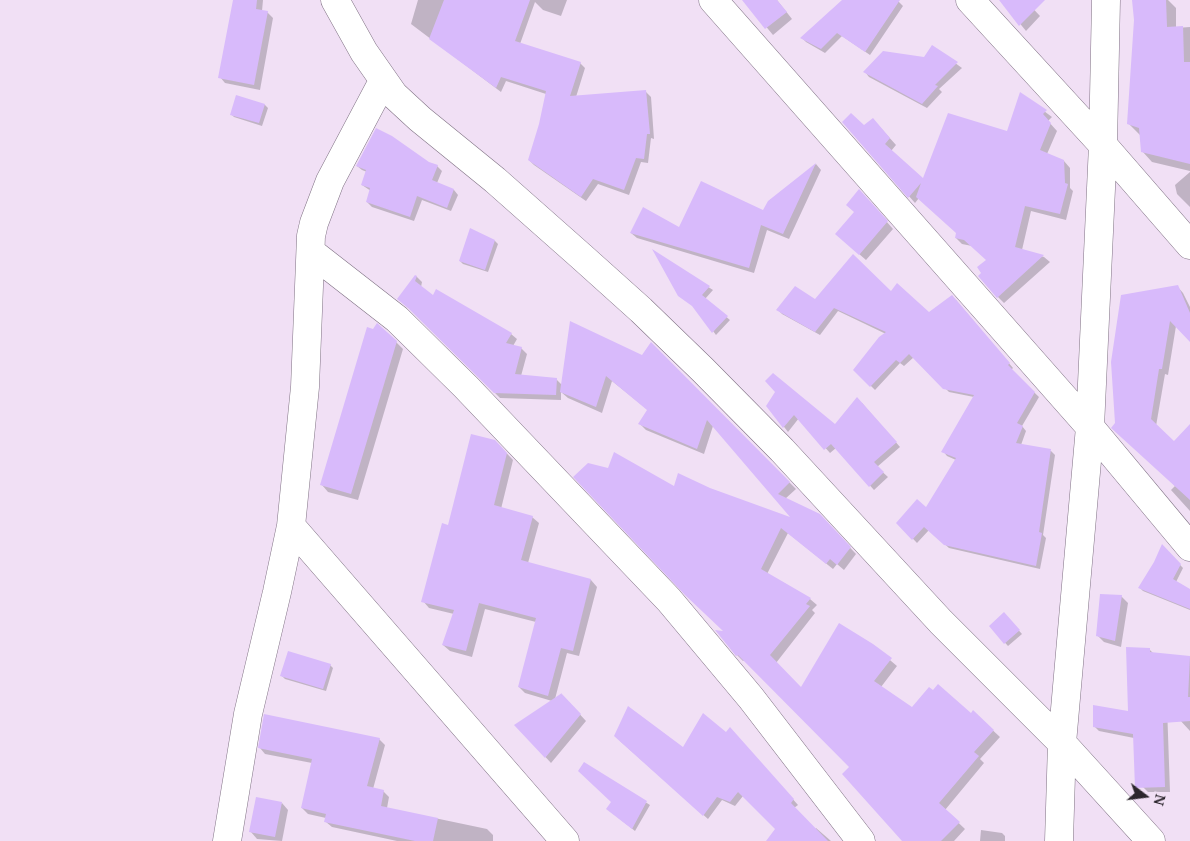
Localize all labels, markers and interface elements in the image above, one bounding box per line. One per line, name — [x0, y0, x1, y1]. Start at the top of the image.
north arrow — [1120, 771, 1170, 821]
text: N — [1149, 792, 1171, 808]

